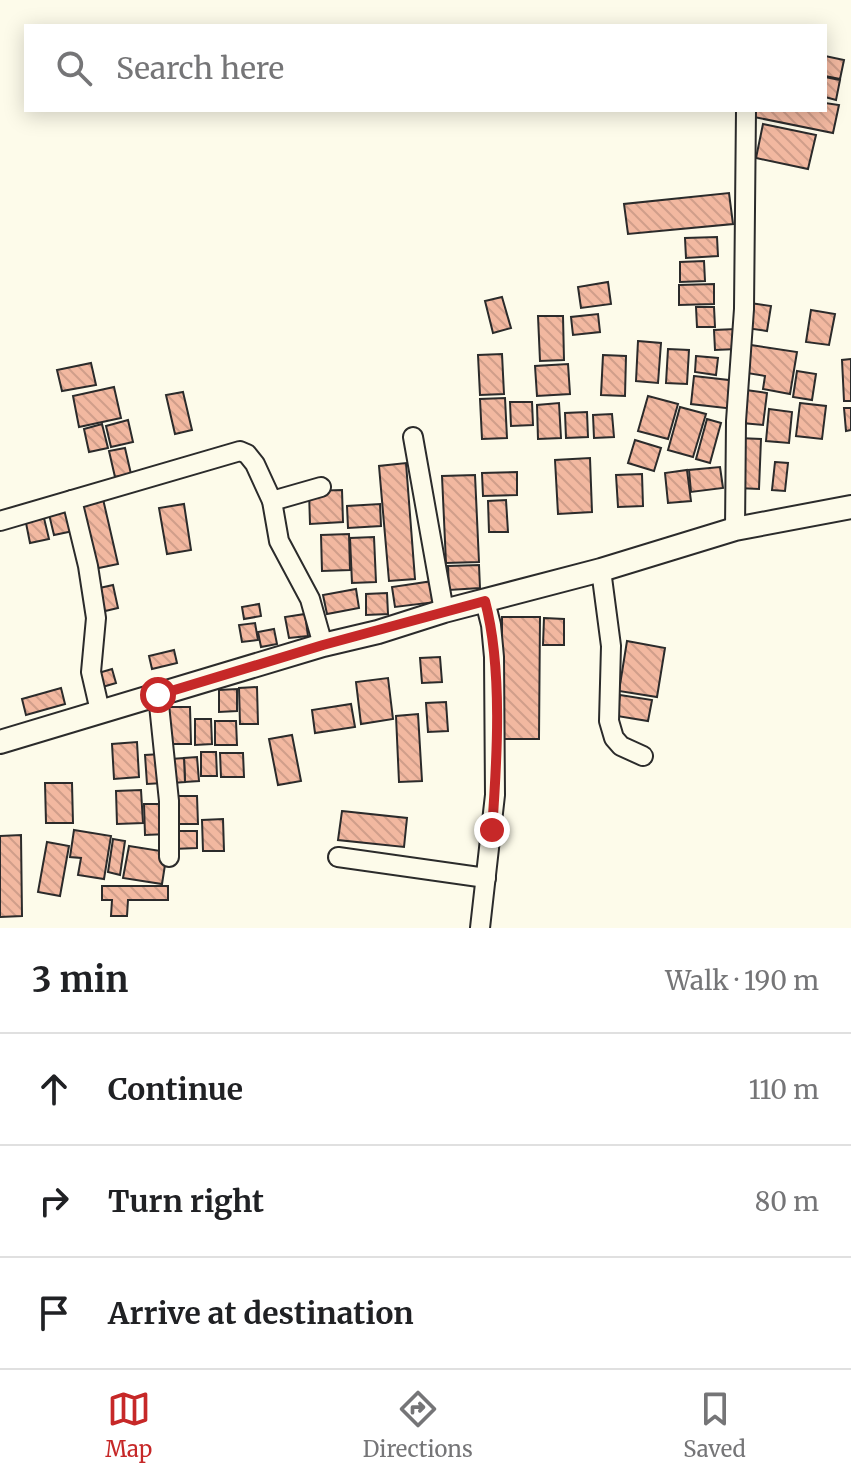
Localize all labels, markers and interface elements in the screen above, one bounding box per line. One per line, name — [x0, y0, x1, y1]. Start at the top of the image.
search box — [24, 24, 827, 112]
icon: search — [52, 46, 96, 90]
text: Search here — [116, 49, 284, 87]
route start — [140, 677, 176, 713]
route end — [474, 812, 510, 848]
text: 3 min — [32, 959, 128, 1001]
text: Walk · 190 m — [665, 964, 819, 997]
icon: ahead — [32, 1067, 76, 1111]
text: Continue — [108, 1070, 243, 1108]
text: 110 m — [749, 1073, 819, 1106]
icon: right — [32, 1179, 76, 1223]
text: Turn right — [108, 1182, 264, 1220]
text: 80 m — [755, 1185, 819, 1218]
icon: arrive — [32, 1291, 76, 1335]
text: Arrive at destination — [108, 1294, 414, 1332]
tab: Map — [105, 1387, 152, 1463]
tab: Directions — [363, 1387, 473, 1463]
tab: Saved — [683, 1387, 746, 1463]

